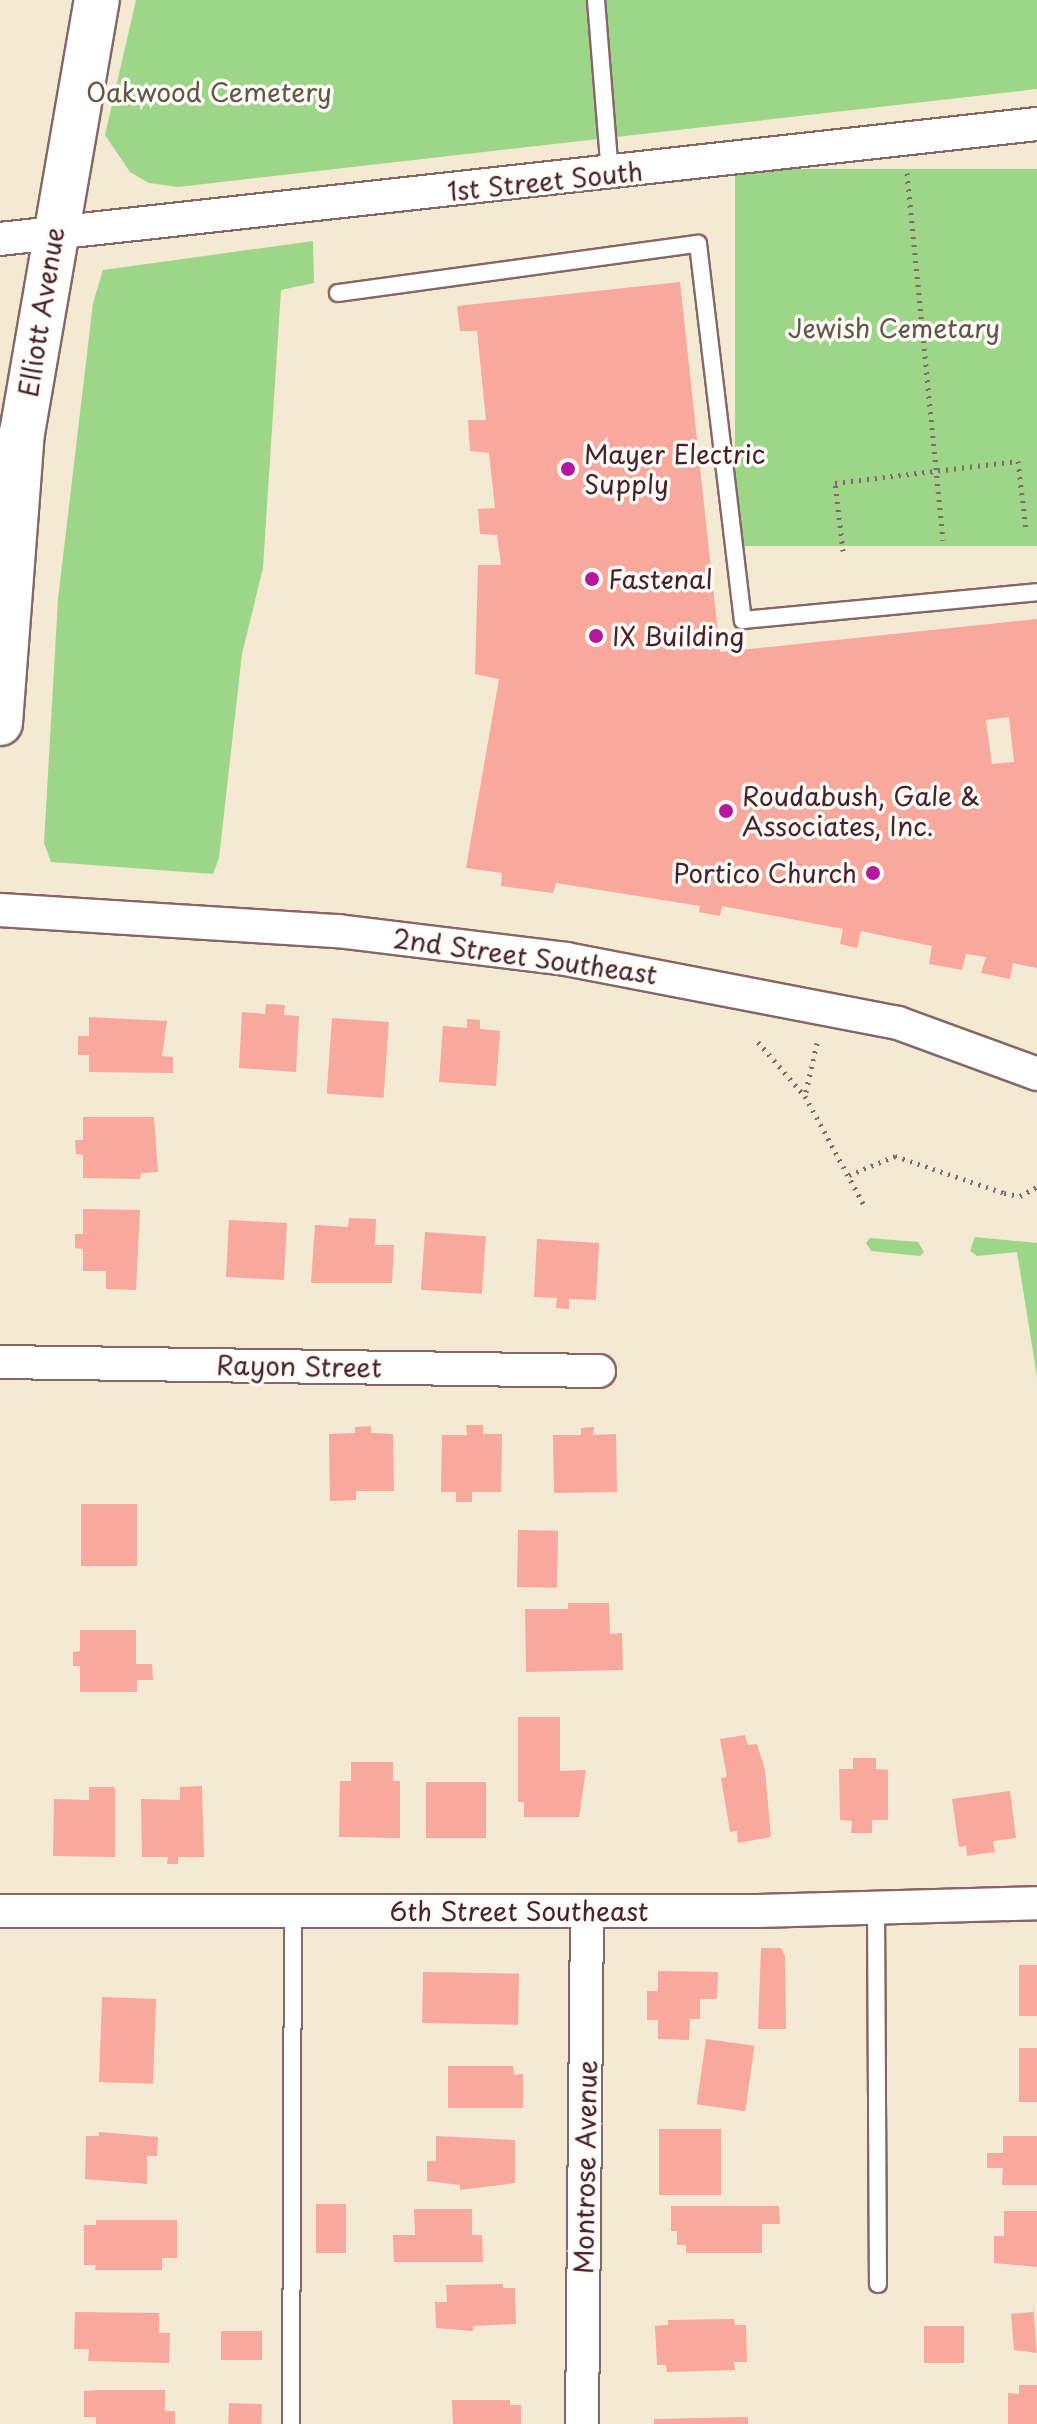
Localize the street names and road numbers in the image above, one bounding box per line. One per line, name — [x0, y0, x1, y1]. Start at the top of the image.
street label: 1st Street South — [443, 155, 647, 207]
street label: Elliott Avenue — [12, 225, 70, 399]
street label: 2nd Street Southeast — [391, 922, 659, 990]
street label: Rayon Street — [216, 1349, 382, 1383]
street label: 6th Street Southeast — [388, 1895, 650, 1927]
street label: Montrose Avenue — [568, 2060, 602, 2274]

